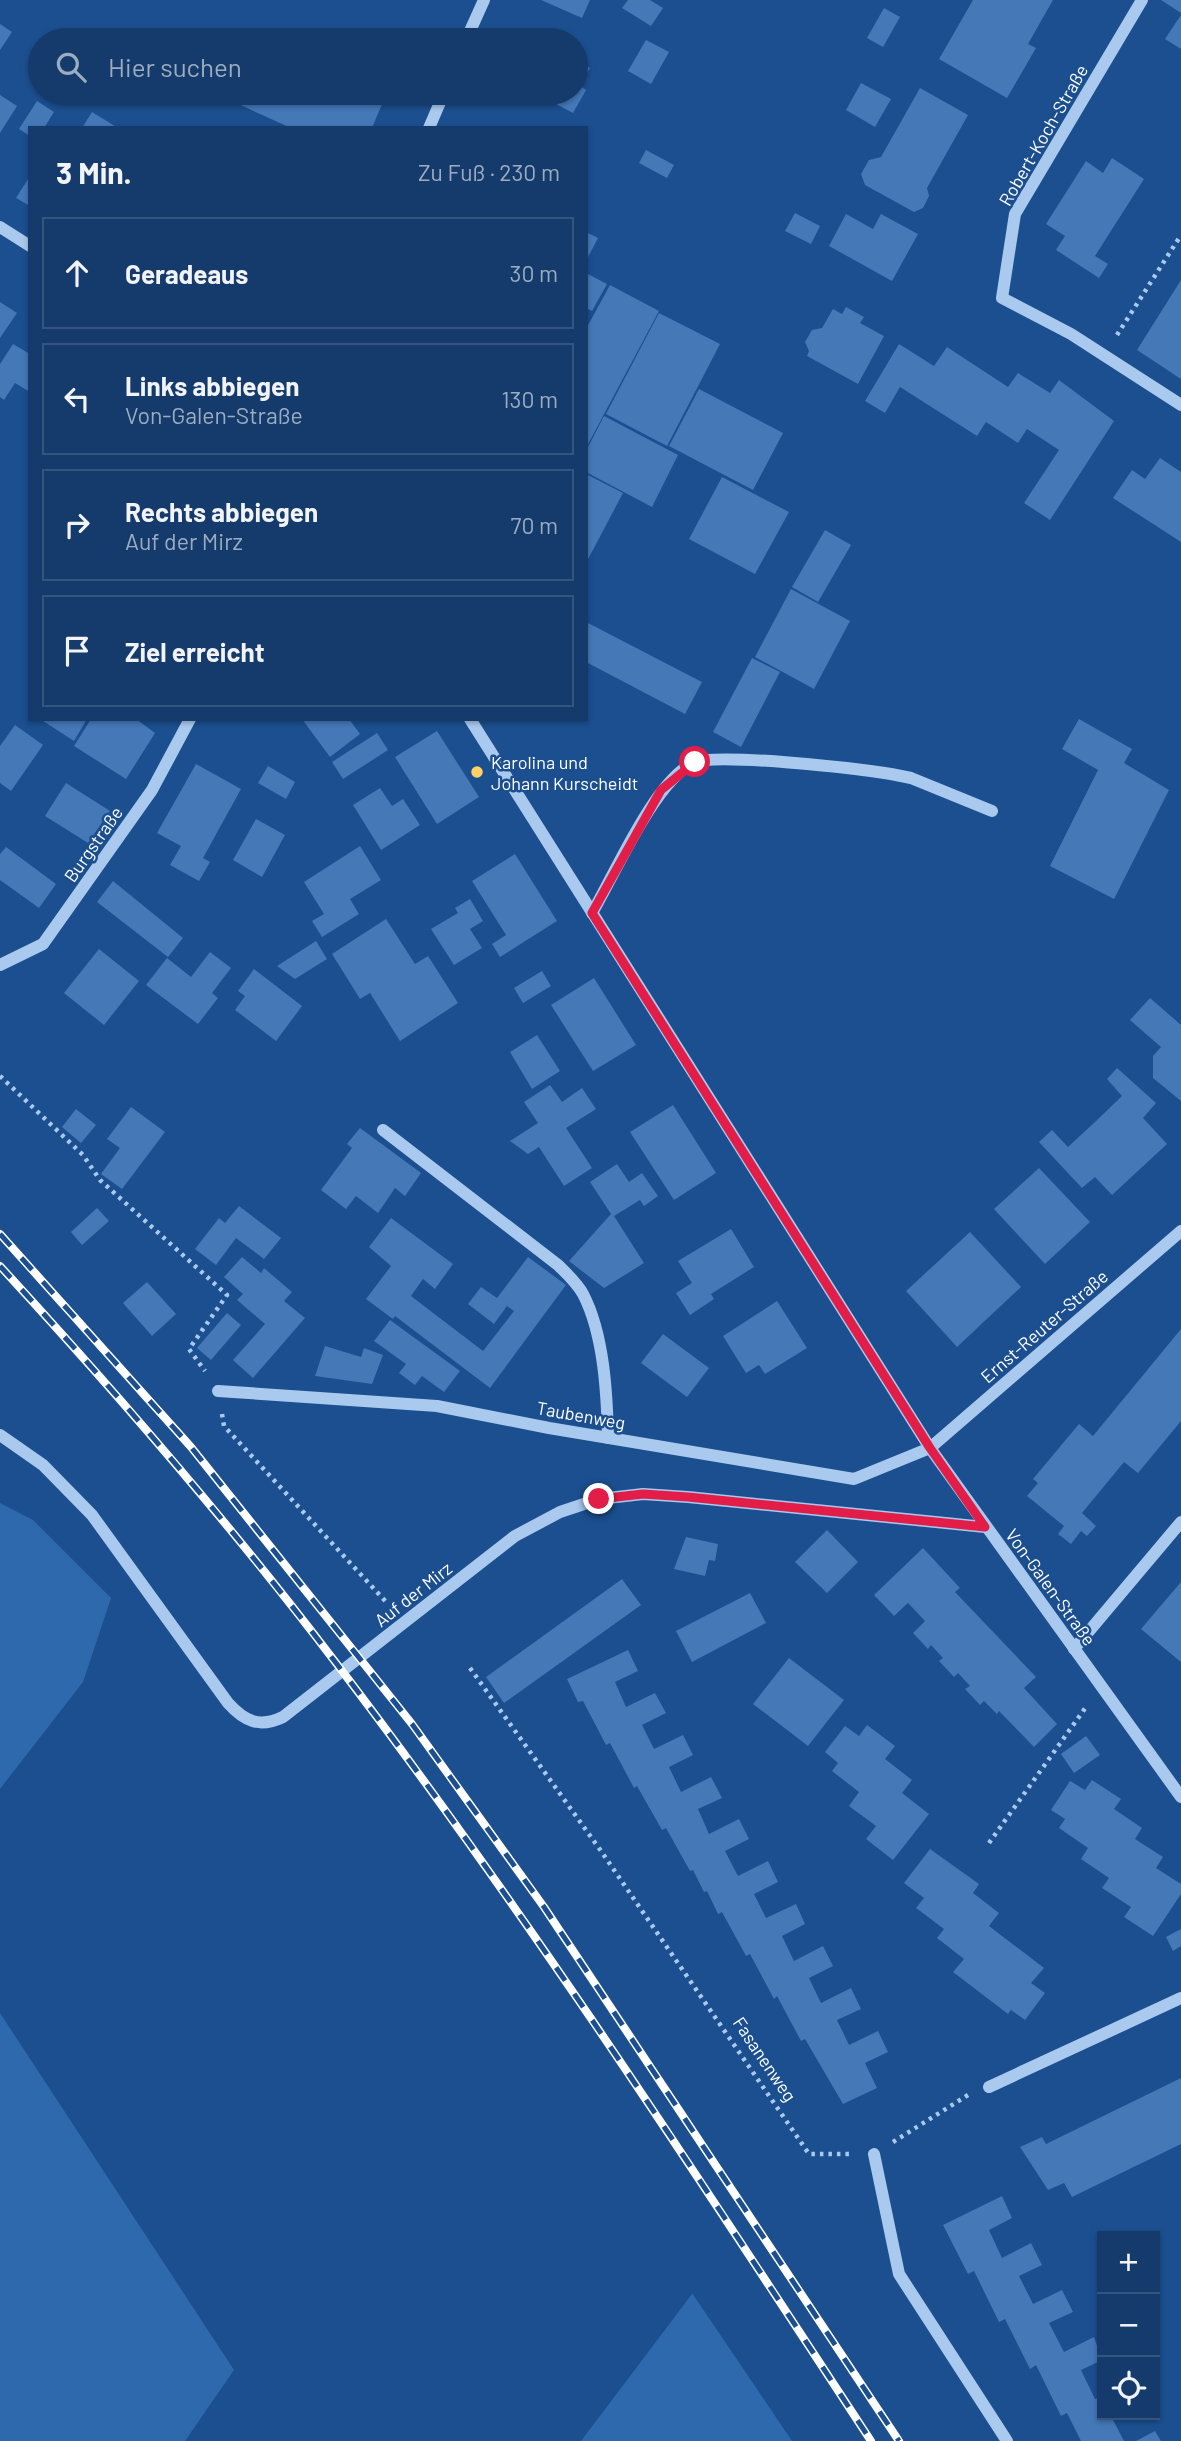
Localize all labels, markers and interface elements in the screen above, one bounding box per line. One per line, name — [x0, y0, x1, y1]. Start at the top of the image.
search box — [28, 28, 588, 105]
icon: search — [52, 48, 90, 86]
text: Hier suchen — [108, 51, 242, 82]
street label: Robert-Koch-Straße — [994, 61, 1092, 209]
text: 3 Min. — [56, 154, 132, 190]
text: Zu Fuß · 230 m — [418, 158, 560, 186]
icon: ahead — [58, 254, 96, 292]
text: Geradeaus — [125, 258, 248, 289]
text: 30 m — [510, 259, 558, 287]
text: Links abbiegen — [125, 370, 299, 401]
icon: left — [58, 380, 96, 418]
text: 130 m — [501, 385, 558, 413]
text: Von-Galen-Straße — [125, 401, 303, 429]
text: Rechts abbiegen — [125, 496, 318, 527]
icon: right — [58, 506, 96, 544]
text: 70 m — [511, 511, 558, 539]
text: Auf der Mirz — [125, 527, 243, 555]
icon: arrive — [58, 632, 96, 670]
text: Ziel erreicht — [125, 636, 265, 667]
route start — [679, 746, 710, 777]
place label: Karolina und Johann Kurscheidt — [491, 751, 638, 794]
marker: Karolina und Johann Kurscheidt — [469, 764, 485, 780]
street label: Burgstraße — [59, 802, 127, 886]
street label: Ernst-Reuter-Straße — [976, 1265, 1112, 1387]
street label: Taubenweg — [535, 1396, 627, 1434]
route end — [583, 1483, 614, 1514]
street label: Von-Galen-Straße — [1001, 1524, 1101, 1650]
street label: Auf der Mirz — [370, 1557, 456, 1631]
street label: Fasanenweg — [729, 2013, 801, 2105]
map controls — [1097, 2231, 1160, 2420]
button: + — [1097, 2231, 1160, 2294]
button: − — [1097, 2294, 1160, 2357]
button: locate — [1097, 2357, 1160, 2420]

